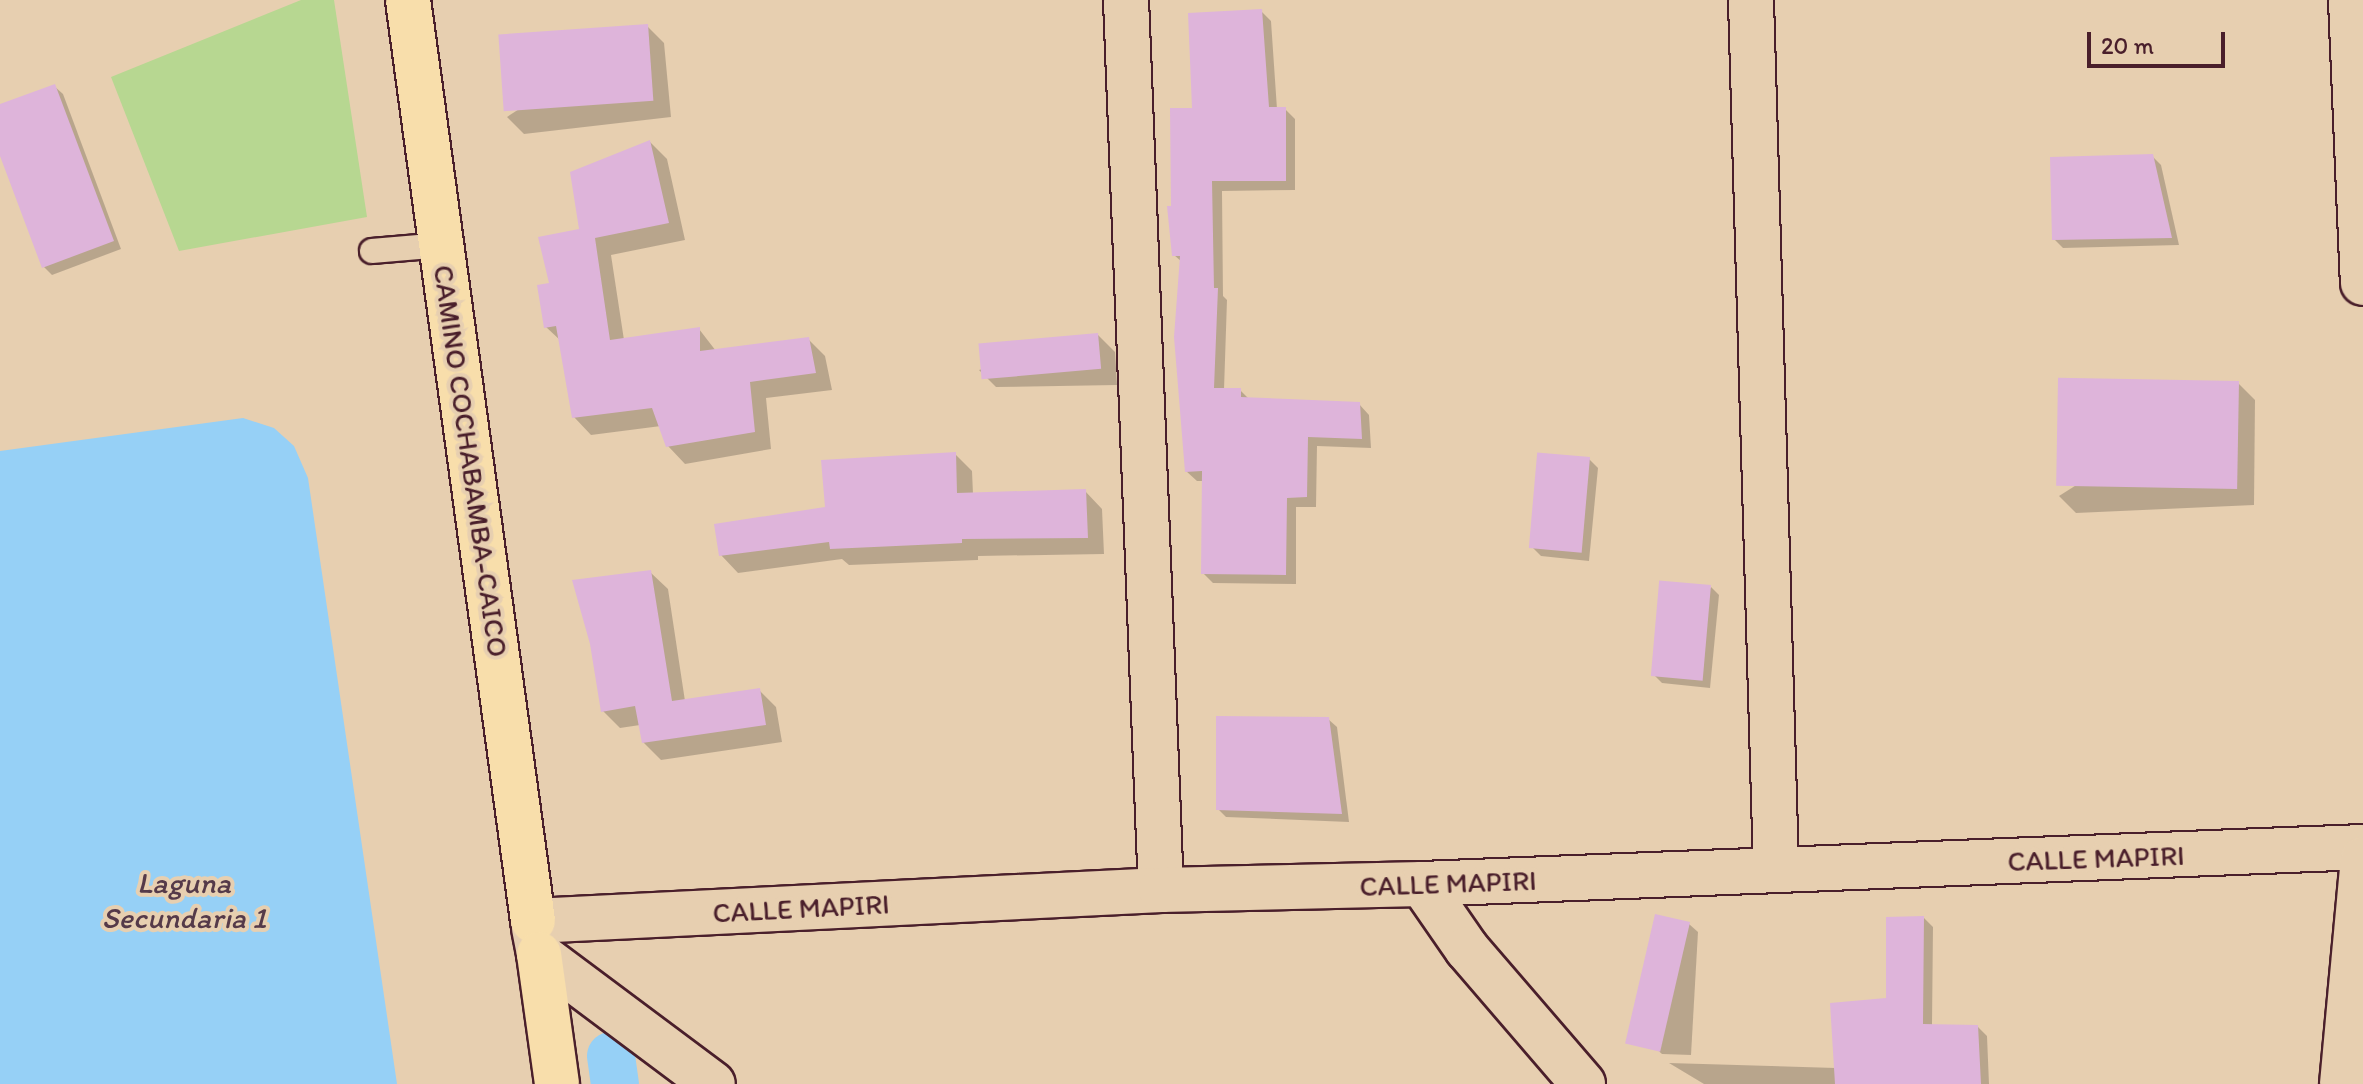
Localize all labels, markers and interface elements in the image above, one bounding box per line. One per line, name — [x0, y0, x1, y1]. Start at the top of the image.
scale bar — [2091, 16, 2229, 66]
text: 20 m — [2101, 31, 2154, 60]
street label: CAMINO COCHABAMBA-CAICO — [427, 263, 515, 659]
street label: CALLE MAPIRI — [2007, 838, 2185, 878]
street label: CALLE MAPIRI — [1359, 863, 1537, 903]
water label: Laguna Secundaria 1 — [102, 865, 266, 936]
street label: CALLE MAPIRI — [712, 887, 890, 929]

